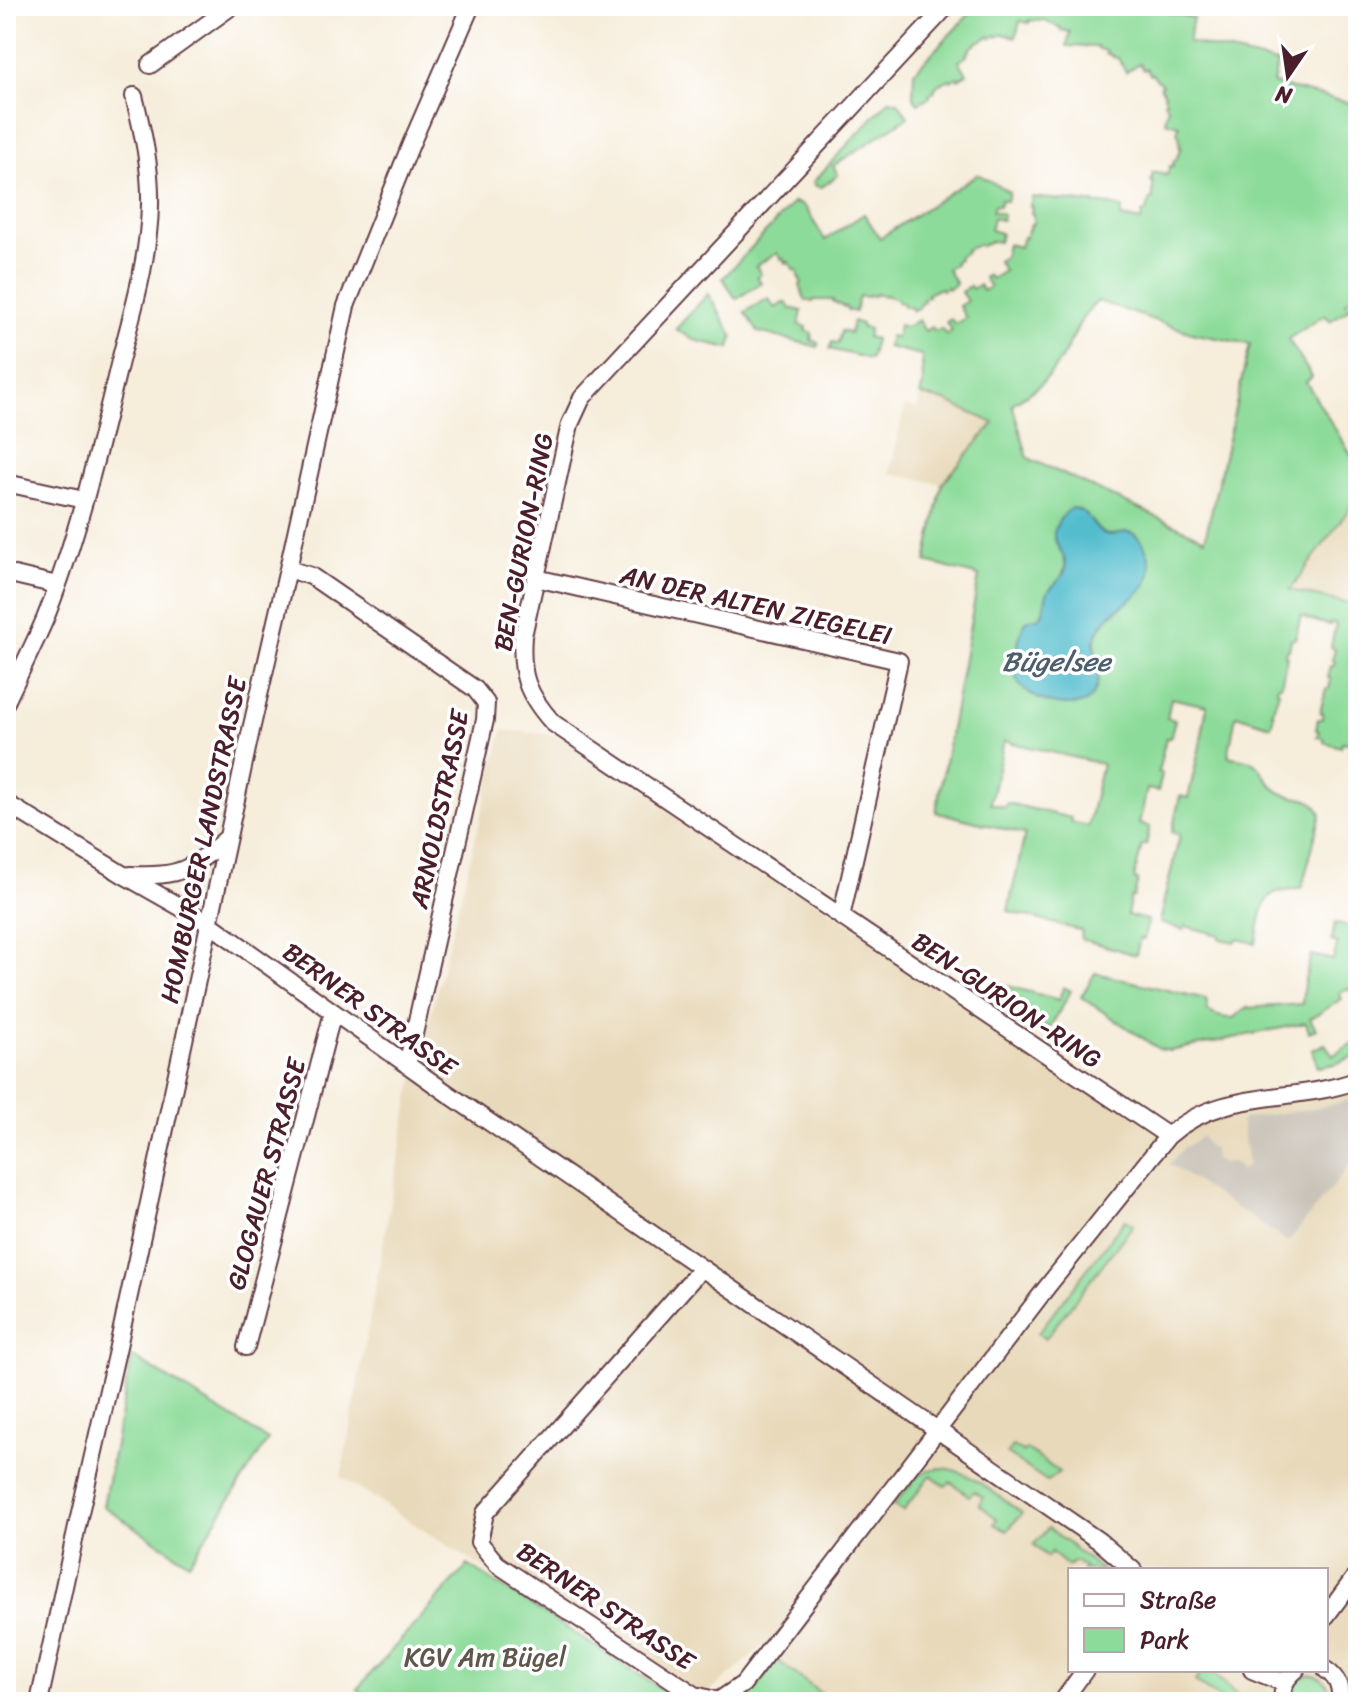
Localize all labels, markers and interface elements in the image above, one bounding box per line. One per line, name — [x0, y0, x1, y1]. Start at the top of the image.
north arrow — [1248, 36, 1328, 116]
text: N — [1271, 74, 1296, 116]
street label: BEN-GURION-RING — [479, 429, 567, 655]
street label: AN DER ALTEN ZIEGELEI — [615, 551, 896, 659]
water label: Bügelsee — [1002, 637, 1113, 686]
street label: HOMBURGER LANDSTRASSE — [146, 671, 260, 1007]
street label: ARNOLDSTRASSE — [395, 704, 483, 914]
street label: BEN-GURION-RING — [902, 919, 1112, 1081]
street label: BERNER STRASSE — [273, 930, 469, 1089]
street label: GLOGAUER STRASSE — [213, 1052, 319, 1295]
street label: BERNER STRASSE — [507, 1529, 706, 1684]
legend — [1068, 1568, 1328, 1672]
text: Straße — [1140, 1579, 1216, 1621]
text: Park — [1140, 1619, 1189, 1661]
park label: KGV Am Bügel — [404, 1634, 567, 1680]

